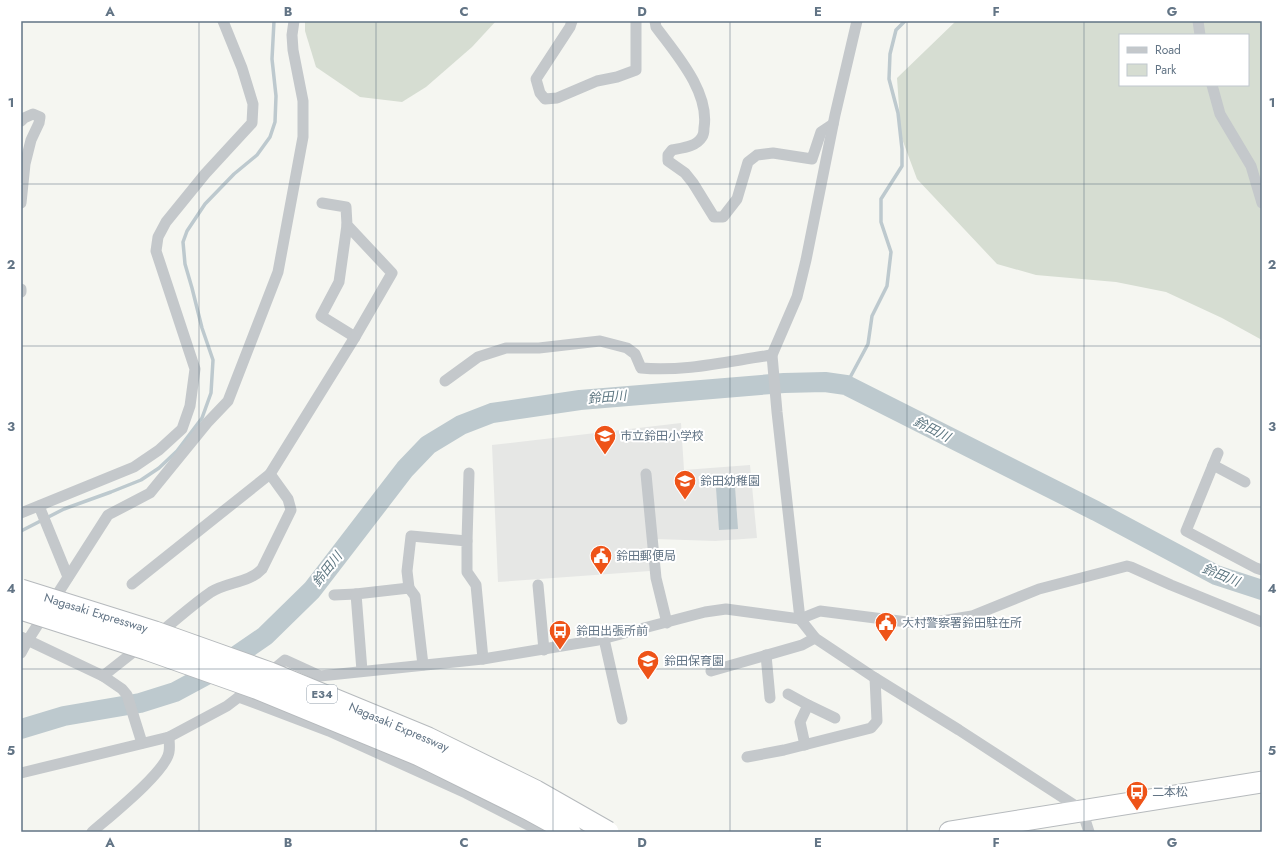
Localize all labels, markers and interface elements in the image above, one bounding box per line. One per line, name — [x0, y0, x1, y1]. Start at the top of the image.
text: A — [104, 2, 115, 21]
text: B — [284, 2, 293, 21]
text: C — [459, 2, 469, 21]
text: D — [637, 2, 647, 21]
text: E — [814, 2, 822, 21]
text: F — [992, 2, 1000, 21]
text: G — [1167, 2, 1178, 21]
legend — [1119, 34, 1249, 86]
text: Road — [1155, 41, 1181, 59]
text: Park — [1155, 61, 1177, 79]
text: 1 — [8, 93, 14, 112]
text: 1 — [1269, 93, 1275, 112]
text: 2 — [7, 255, 15, 274]
text: 2 — [1268, 255, 1276, 274]
water label: 鈴田川 — [587, 386, 629, 408]
water label: 鈴田川 — [910, 412, 955, 447]
text: 3 — [7, 417, 15, 436]
text: 3 — [1268, 417, 1276, 436]
school or university icon: 市立鈴田小学校 — [592, 423, 618, 456]
place label: 市立鈴田小学校 — [620, 427, 704, 445]
school or university icon: 鈴田幼稚園 — [672, 468, 698, 501]
place label: 鈴田幼稚園 — [700, 472, 760, 490]
public building icon: 鈴田郵便局 — [588, 543, 614, 576]
water label: 鈴田川 — [308, 546, 348, 590]
place label: 鈴田郵便局 — [616, 547, 676, 565]
water label: 鈴田川 — [1199, 559, 1244, 592]
text: 4 — [6, 579, 16, 598]
text: 4 — [1267, 579, 1277, 598]
street label: Nagasaki Expressway — [42, 589, 151, 638]
public building icon: 大村警察署鈴田駐在所 — [873, 610, 899, 643]
place label: 大村警察署鈴田駐在所 — [902, 614, 1022, 632]
bus stop icon: 鈴田出張所前 — [547, 618, 573, 651]
place label: 鈴田出張所前 — [576, 622, 648, 640]
school or university icon: 鈴田保育園 — [635, 648, 661, 681]
place label: 鈴田保育園 — [664, 652, 724, 670]
road number: E34 — [307, 685, 337, 703]
street label: Nagasaki Expressway — [346, 698, 453, 757]
text: 5 — [7, 741, 15, 760]
text: 5 — [1268, 741, 1276, 760]
bus stop icon: 二本松 — [1124, 779, 1150, 812]
place label: 二本松 — [1152, 783, 1188, 801]
text: A — [104, 833, 115, 852]
text: B — [284, 833, 293, 852]
text: C — [459, 833, 469, 852]
text: D — [637, 833, 647, 852]
text: E — [814, 833, 822, 852]
text: F — [992, 833, 1000, 852]
text: G — [1167, 833, 1178, 852]

